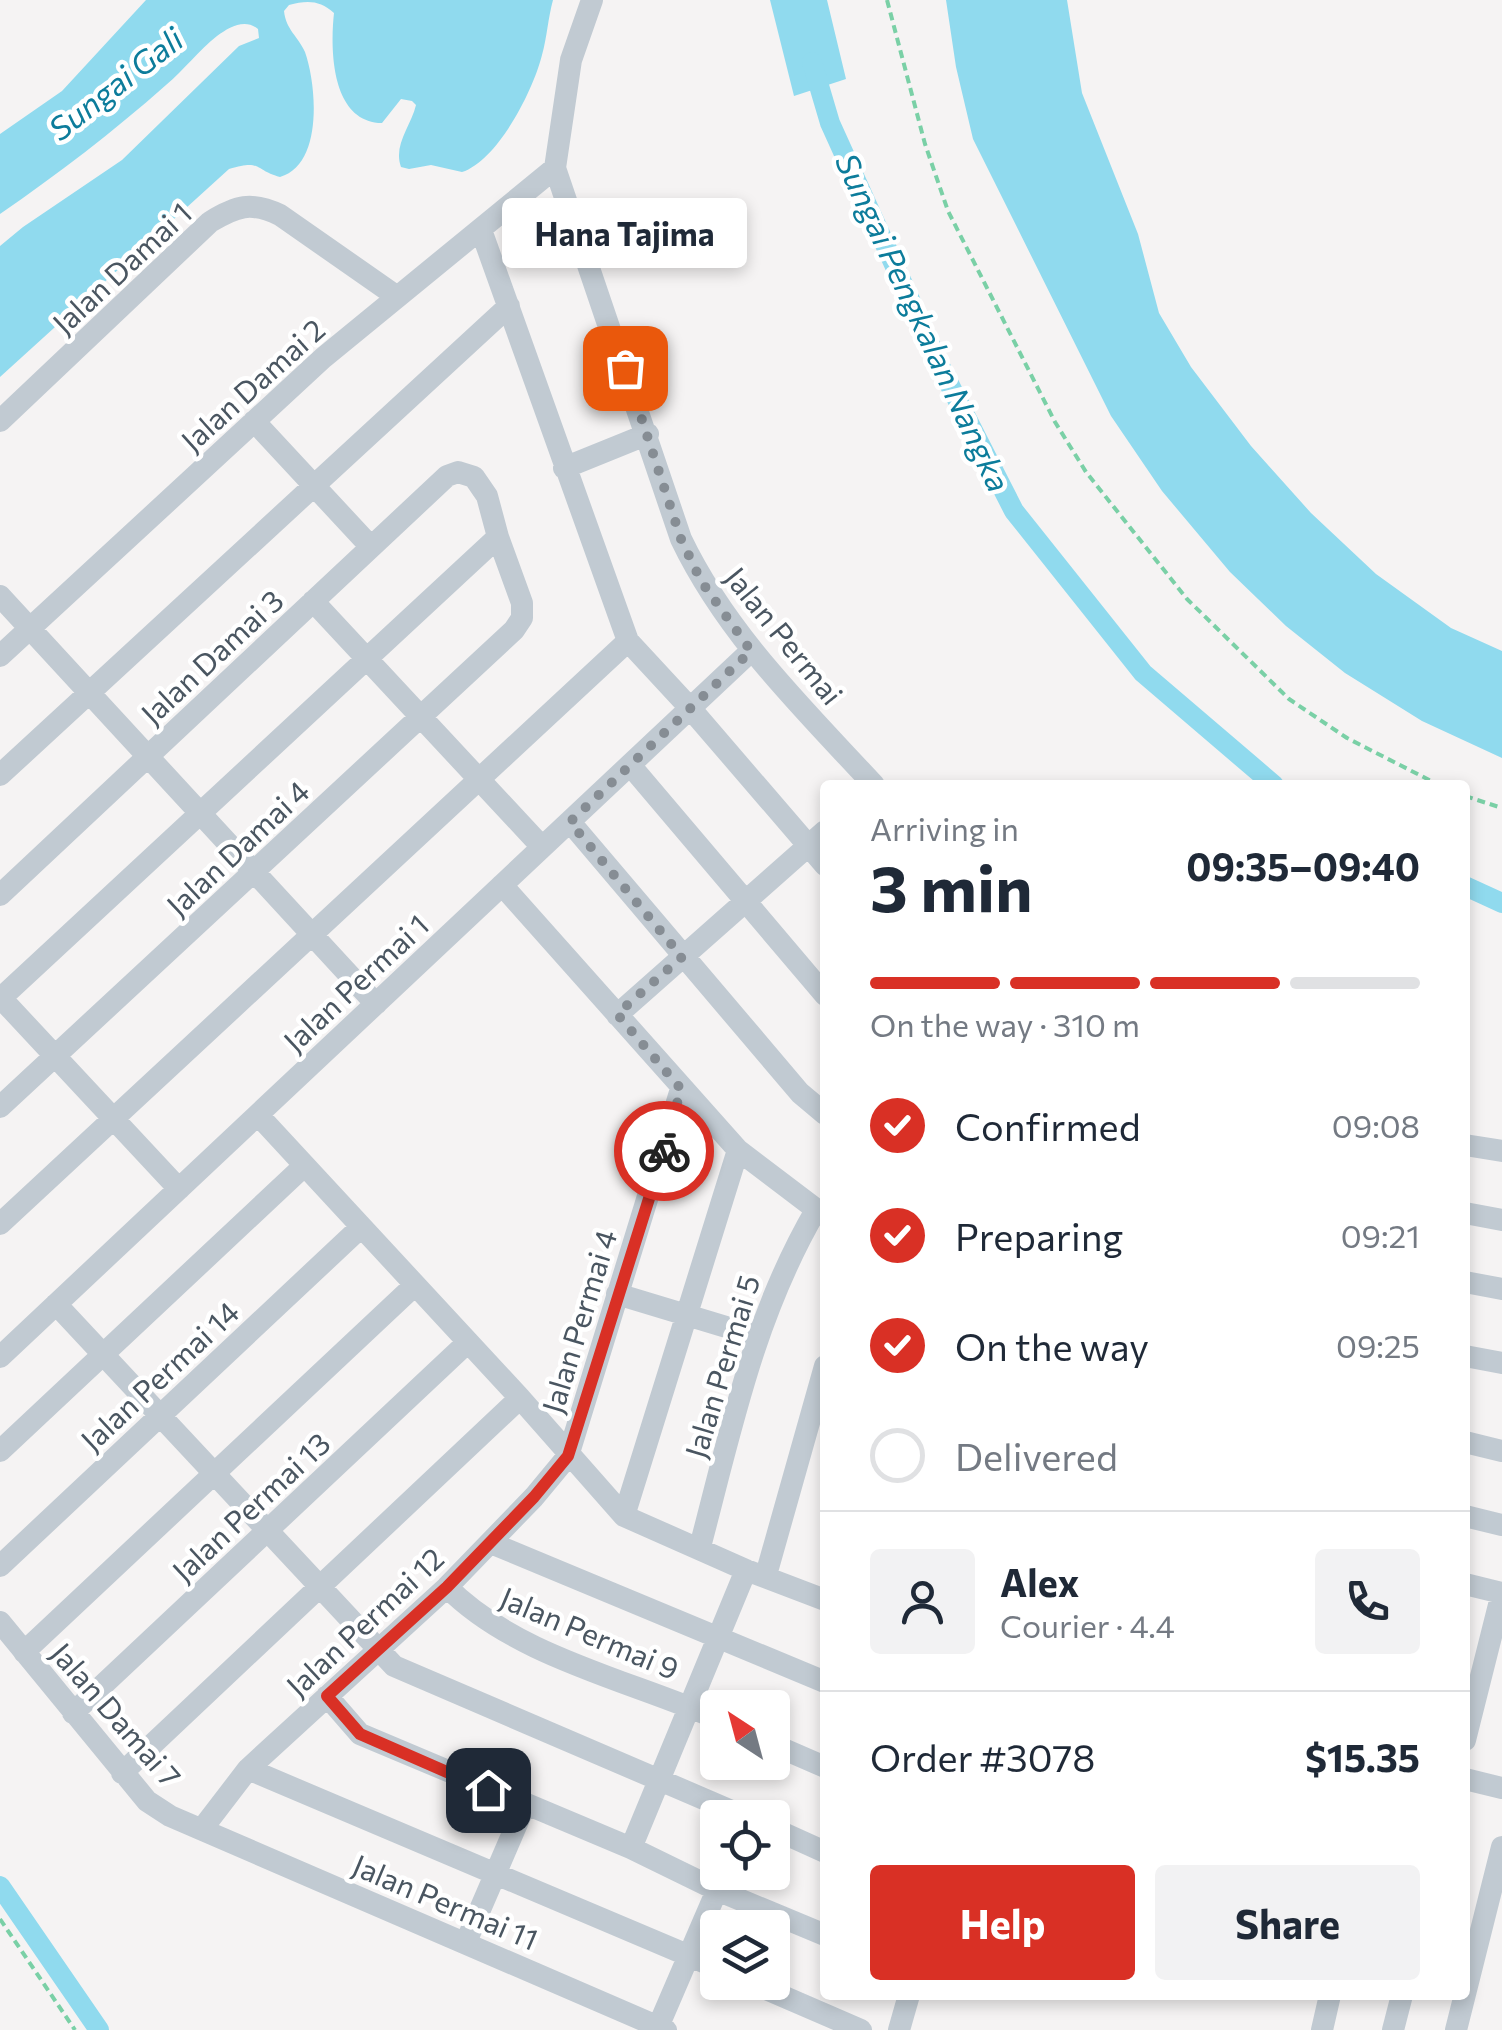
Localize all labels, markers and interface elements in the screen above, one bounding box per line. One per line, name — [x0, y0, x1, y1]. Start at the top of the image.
water label: Sungai Gali — [40, 17, 192, 148]
water label: Sungai Pengkalan Nangka — [828, 146, 1020, 498]
street label: Jalan Damai 1 — [44, 193, 198, 341]
callout: Hana Tajima — [502, 198, 748, 268]
text: Hana Tajima — [534, 213, 715, 253]
street label: Jalan Damai 2 — [173, 310, 331, 458]
pin — [583, 326, 668, 411]
icon: bag — [598, 341, 653, 396]
street label: Jalan Permai — [718, 559, 852, 711]
street label: Jalan Damai 3 — [132, 581, 290, 731]
street label: Jalan Damai 4 — [158, 771, 316, 923]
text: Arriving in — [870, 808, 1019, 848]
text: 09:35–09:40 — [1186, 842, 1420, 889]
text: 3 min — [870, 846, 1033, 925]
street label: Jalan Permai 1 — [275, 905, 435, 1059]
text: On the way · 310 m — [870, 1004, 1140, 1044]
icon: check — [870, 1098, 925, 1153]
courier — [614, 1101, 714, 1201]
text: Confirmed — [955, 1102, 1141, 1149]
text: 09:08 — [1332, 1105, 1420, 1145]
icon: bike — [637, 1124, 692, 1179]
icon: check — [870, 1208, 925, 1263]
text: Preparing — [955, 1212, 1123, 1259]
text: 09:21 — [1341, 1215, 1420, 1255]
street label: Jalan Permai 4 — [533, 1225, 623, 1417]
street label: Jalan Permai 5 — [676, 1270, 766, 1462]
street label: Jalan Permai 14 — [72, 1292, 246, 1458]
icon: check — [870, 1318, 925, 1373]
text: On the way — [955, 1322, 1149, 1369]
text: 09:25 — [1336, 1325, 1420, 1365]
street label: Jalan Permai 13 — [163, 1424, 337, 1588]
text: Delivered — [955, 1432, 1118, 1479]
street label: Jalan Permai 12 — [278, 1539, 450, 1703]
button: person — [870, 1549, 975, 1654]
button: phone — [1315, 1549, 1420, 1654]
text: Alex — [1000, 1558, 1079, 1605]
street label: Jalan Permai 9 — [495, 1578, 685, 1686]
text: Courier · 4.4 — [1000, 1605, 1175, 1645]
street label: Jalan Damai 7 — [44, 1634, 190, 1794]
north arrow — [700, 1690, 790, 1780]
map controls — [700, 1690, 790, 2000]
text: Order #3078 — [870, 1733, 1095, 1780]
text: $15.35 — [1305, 1733, 1420, 1780]
pin — [446, 1748, 531, 1833]
icon: home — [461, 1763, 516, 1818]
button: locate — [700, 1800, 790, 1890]
street label: Jalan Permai 11 — [348, 1845, 544, 1957]
button: Help — [870, 1865, 1135, 1980]
button: Share — [1155, 1865, 1420, 1980]
button: layers — [700, 1910, 790, 2000]

